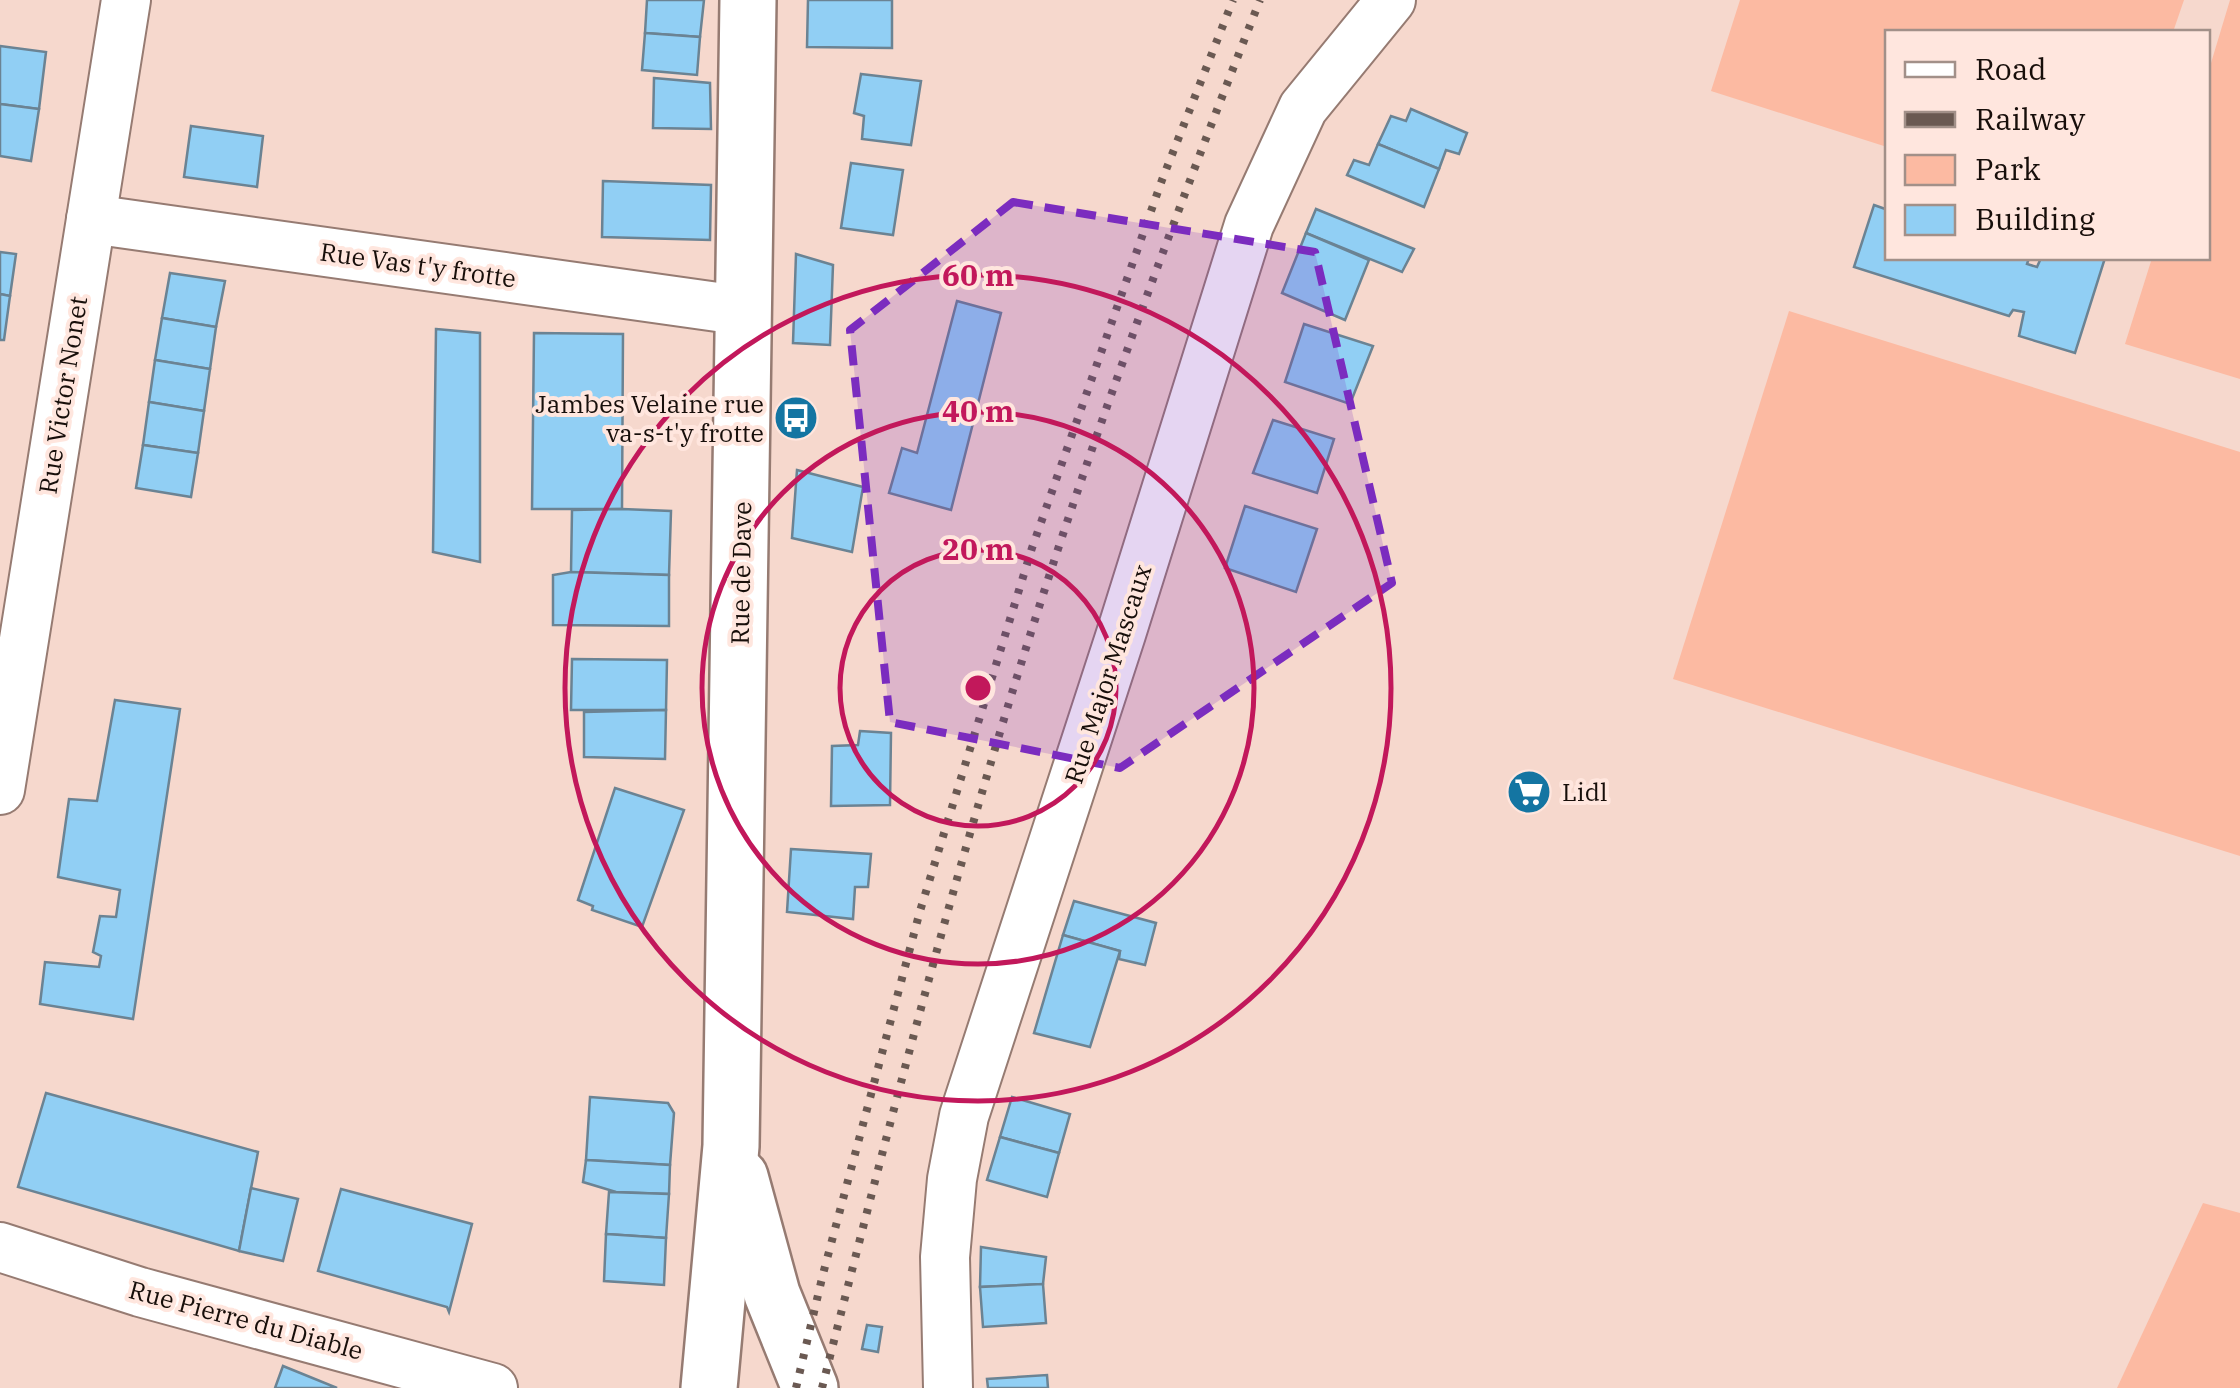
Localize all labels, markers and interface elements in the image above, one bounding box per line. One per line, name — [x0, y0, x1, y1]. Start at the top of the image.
legend — [1885, 30, 2210, 260]
text: Road — [1975, 49, 2047, 88]
text: Railway — [1975, 99, 2085, 138]
text: Park — [1975, 149, 2041, 188]
text: Building — [1975, 199, 2095, 238]
street label: Rue Vas t'y frotte — [318, 234, 518, 295]
text: 60 m — [942, 255, 1014, 294]
street label: Rue Victor Nonet — [31, 294, 94, 496]
place label: Jambes Velaine rue va-s-t'y frotte — [535, 387, 764, 449]
text: 40 m — [942, 391, 1014, 430]
bus stop icon: Jambes Velaine rue va-s-t'y frotte — [773, 395, 819, 441]
street label: Rue de Dave — [723, 501, 758, 645]
text: 20 m — [942, 529, 1014, 568]
street label: Rue Major Mascaux — [1056, 560, 1159, 788]
centre of rings — [960, 670, 996, 706]
supermarket icon: Lidl — [1506, 769, 1552, 815]
place label: Lidl — [1562, 775, 1607, 808]
street label: Rue Pierre du Diable — [126, 1272, 367, 1367]

